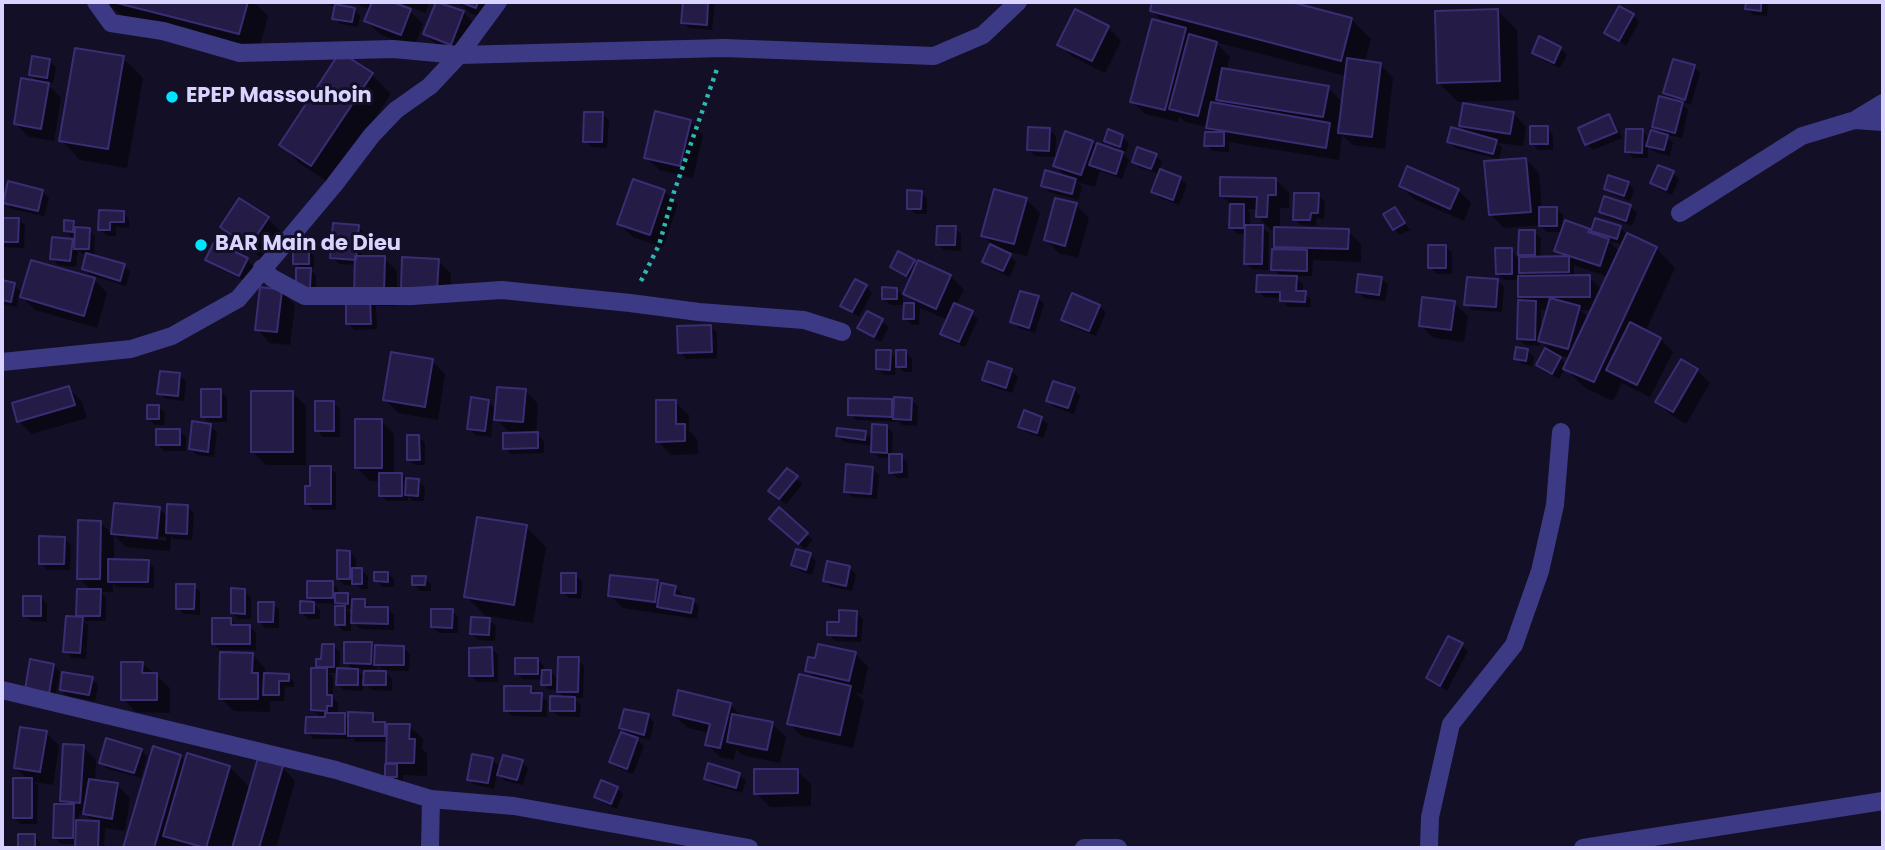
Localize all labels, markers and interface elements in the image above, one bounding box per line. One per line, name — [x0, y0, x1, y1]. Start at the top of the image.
place label: EPEP Massouhoin — [186, 84, 372, 110]
marker: EPEP Massouhoin — [164, 89, 180, 105]
place label: BAR Main de Dieu — [215, 232, 401, 258]
marker: BAR Main de Dieu — [193, 237, 209, 253]

